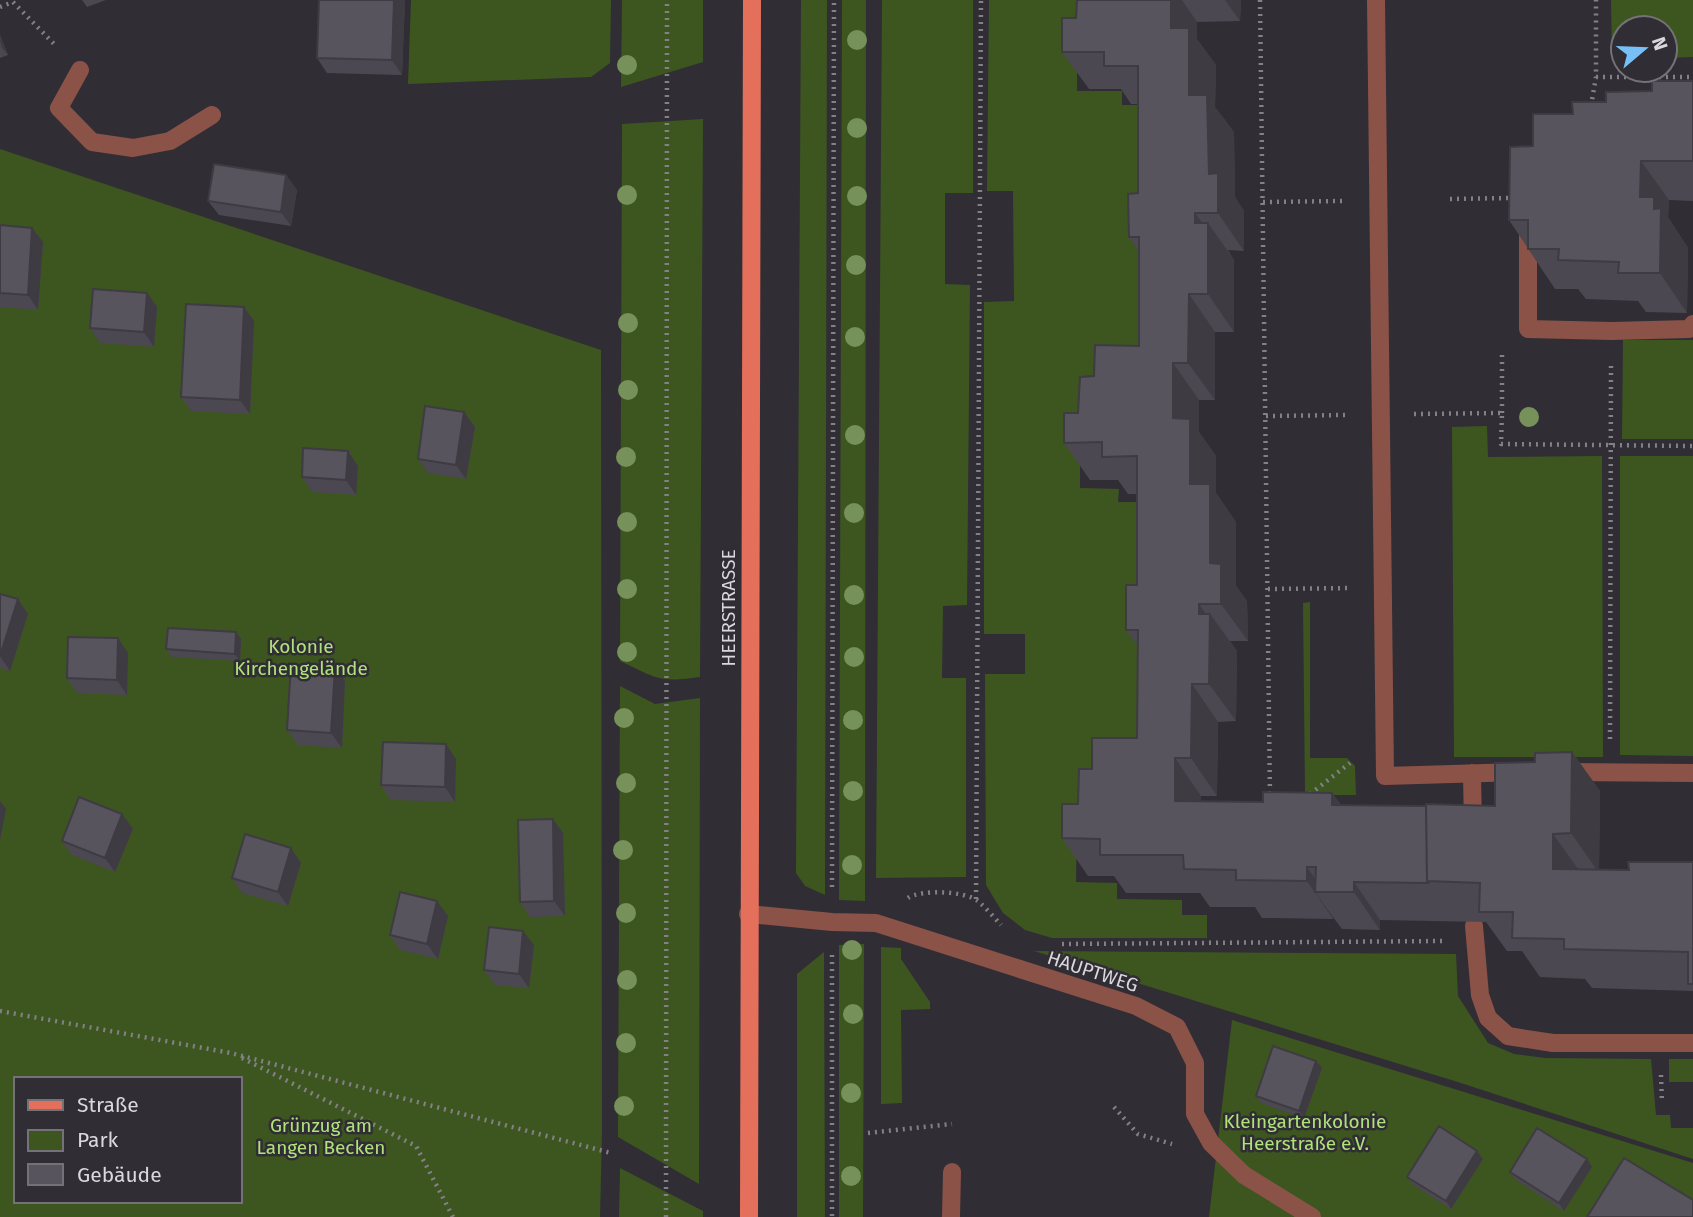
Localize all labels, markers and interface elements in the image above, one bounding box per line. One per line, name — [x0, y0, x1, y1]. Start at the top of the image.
north arrow — [1609, 14, 1679, 84]
text: N — [1647, 34, 1673, 53]
street label: HEERSTRASSE — [717, 549, 740, 667]
park label: Kolonie Kirchengelände — [234, 635, 368, 680]
street label: HAUPTWEG — [1044, 946, 1141, 997]
legend — [14, 1077, 242, 1203]
text: Straße — [77, 1092, 139, 1118]
park label: Kleingartenkolonie Heerstraße e.V. — [1224, 1110, 1386, 1155]
park label: Grünzug am Langen Becken — [257, 1114, 385, 1159]
text: Park — [77, 1127, 119, 1153]
text: Gebäude — [77, 1162, 162, 1188]

